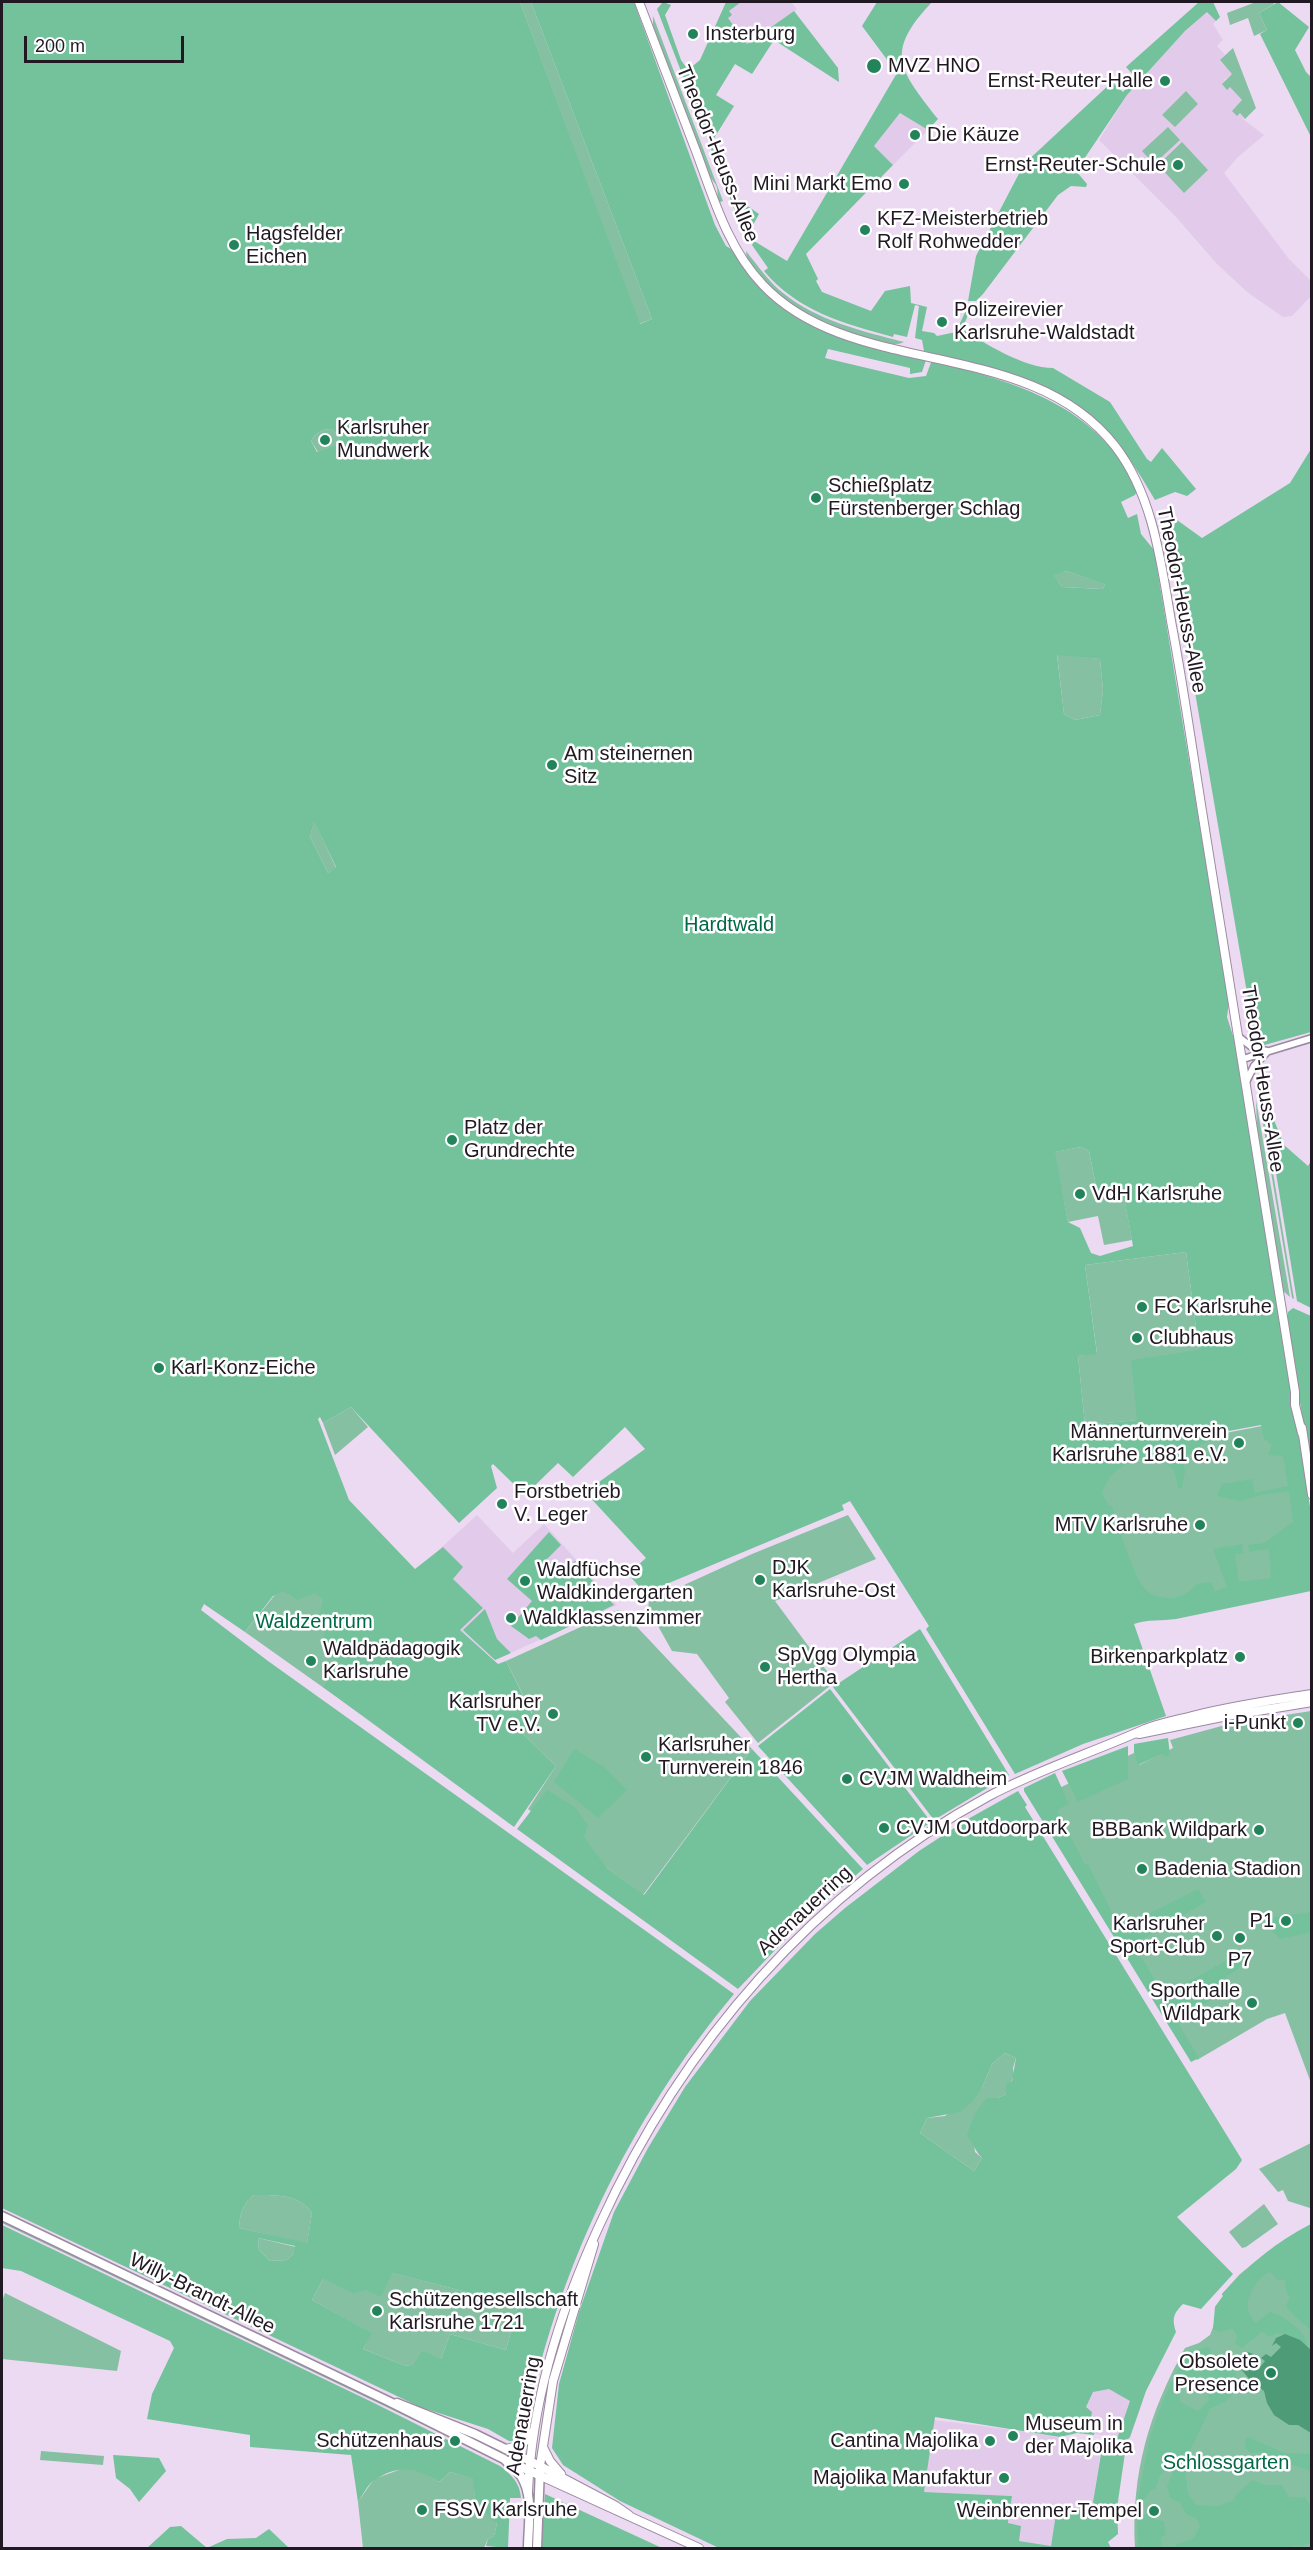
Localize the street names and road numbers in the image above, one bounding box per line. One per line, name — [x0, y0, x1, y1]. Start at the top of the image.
street label: Theodor-Heuss-Allee — [670, 62, 764, 246]
street label: Theodor-Heuss-Allee — [1151, 505, 1211, 695]
street label: Theodor-Heuss-Allee — [1235, 984, 1289, 1174]
street label: Adenauerring — [753, 1861, 857, 1961]
street label: Willy-Brandt-Allee — [125, 2248, 279, 2340]
street label: Adenauerring — [502, 2355, 546, 2477]

